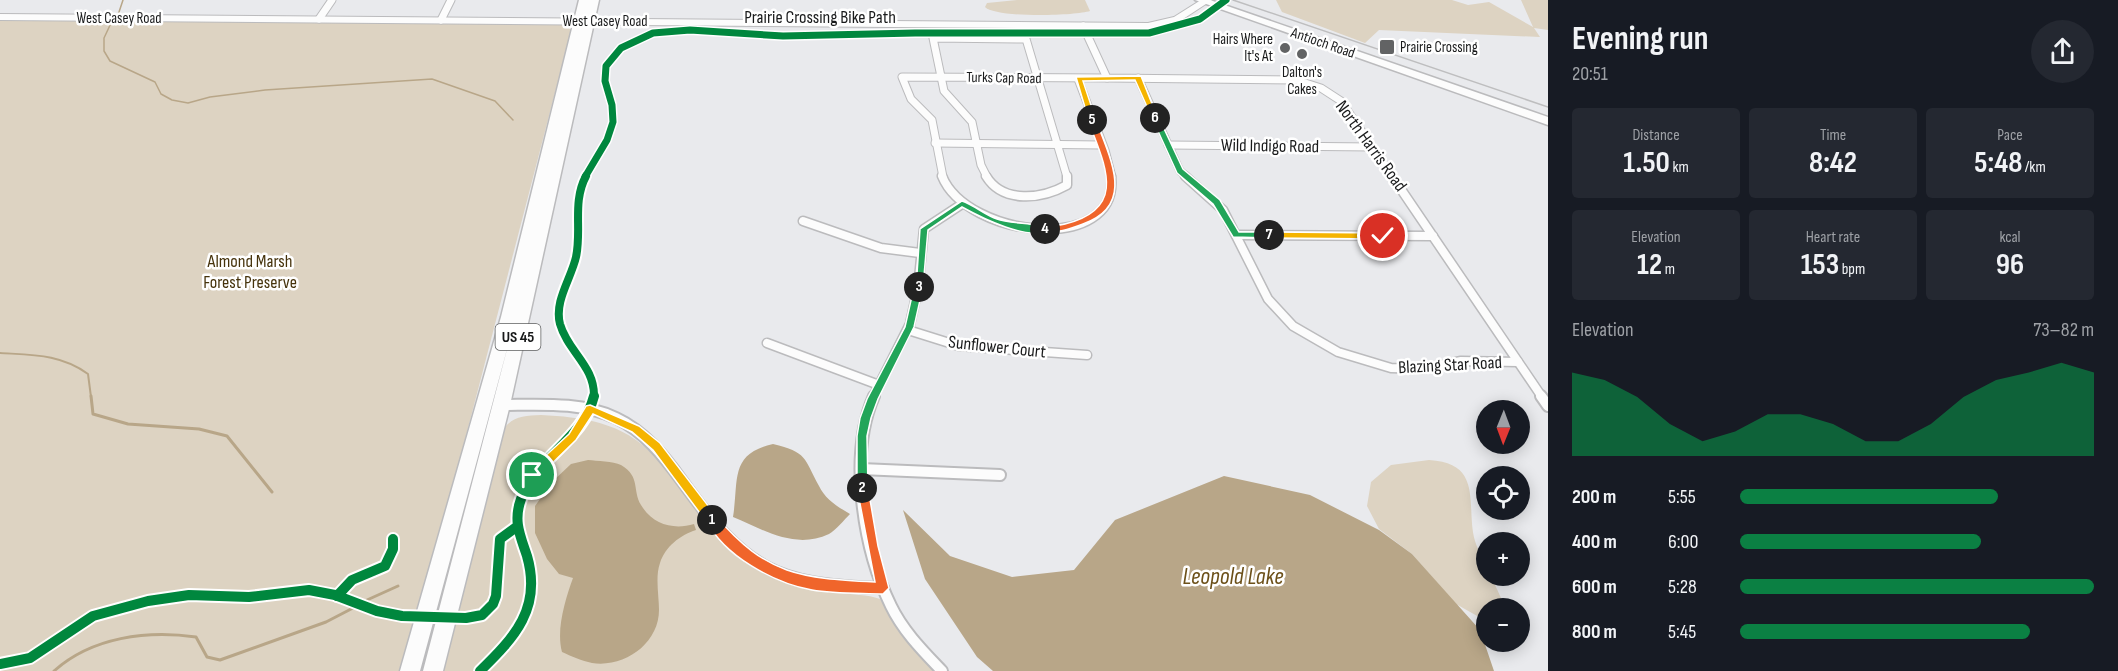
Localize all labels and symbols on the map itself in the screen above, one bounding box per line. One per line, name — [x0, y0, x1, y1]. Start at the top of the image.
street label: Prairie Crossing Bike Path — [744, 7, 896, 28]
street label: West Casey Road — [76, 9, 162, 28]
street label: West Casey Road — [562, 12, 648, 31]
street label: Antioch Road — [1287, 23, 1358, 63]
place label: Hairs Where It's At — [1213, 30, 1273, 66]
marker: Prairie Crossing — [1378, 38, 1396, 56]
place label: Prairie Crossing — [1400, 38, 1478, 57]
marker: Hairs Where It's At — [1278, 41, 1292, 55]
marker: Dalton's Cakes — [1295, 47, 1309, 61]
place label: Dalton's Cakes — [1282, 63, 1322, 99]
street label: Turks Cap Road — [966, 68, 1042, 88]
street label: North Harris Road — [1331, 96, 1411, 196]
pin: 6 — [1140, 103, 1170, 133]
pin: 5 — [1077, 105, 1107, 135]
street label: Wild Indigo Road — [1221, 135, 1319, 157]
pin — [1357, 210, 1408, 261]
pin: 4 — [1030, 214, 1060, 244]
pin: 7 — [1254, 220, 1284, 250]
park label: Almond Marsh Forest Preserve — [203, 251, 297, 293]
pin: 3 — [904, 272, 934, 302]
road number: US 45 — [496, 324, 540, 350]
street label: Sunflower Court — [947, 331, 1047, 363]
street label: Blazing Star Road — [1398, 352, 1502, 378]
north arrow — [1476, 400, 1530, 454]
pin — [506, 449, 557, 500]
pin: 2 — [847, 473, 877, 503]
pin: 1 — [697, 505, 727, 535]
water label: Leopold Lake — [1182, 562, 1284, 591]

